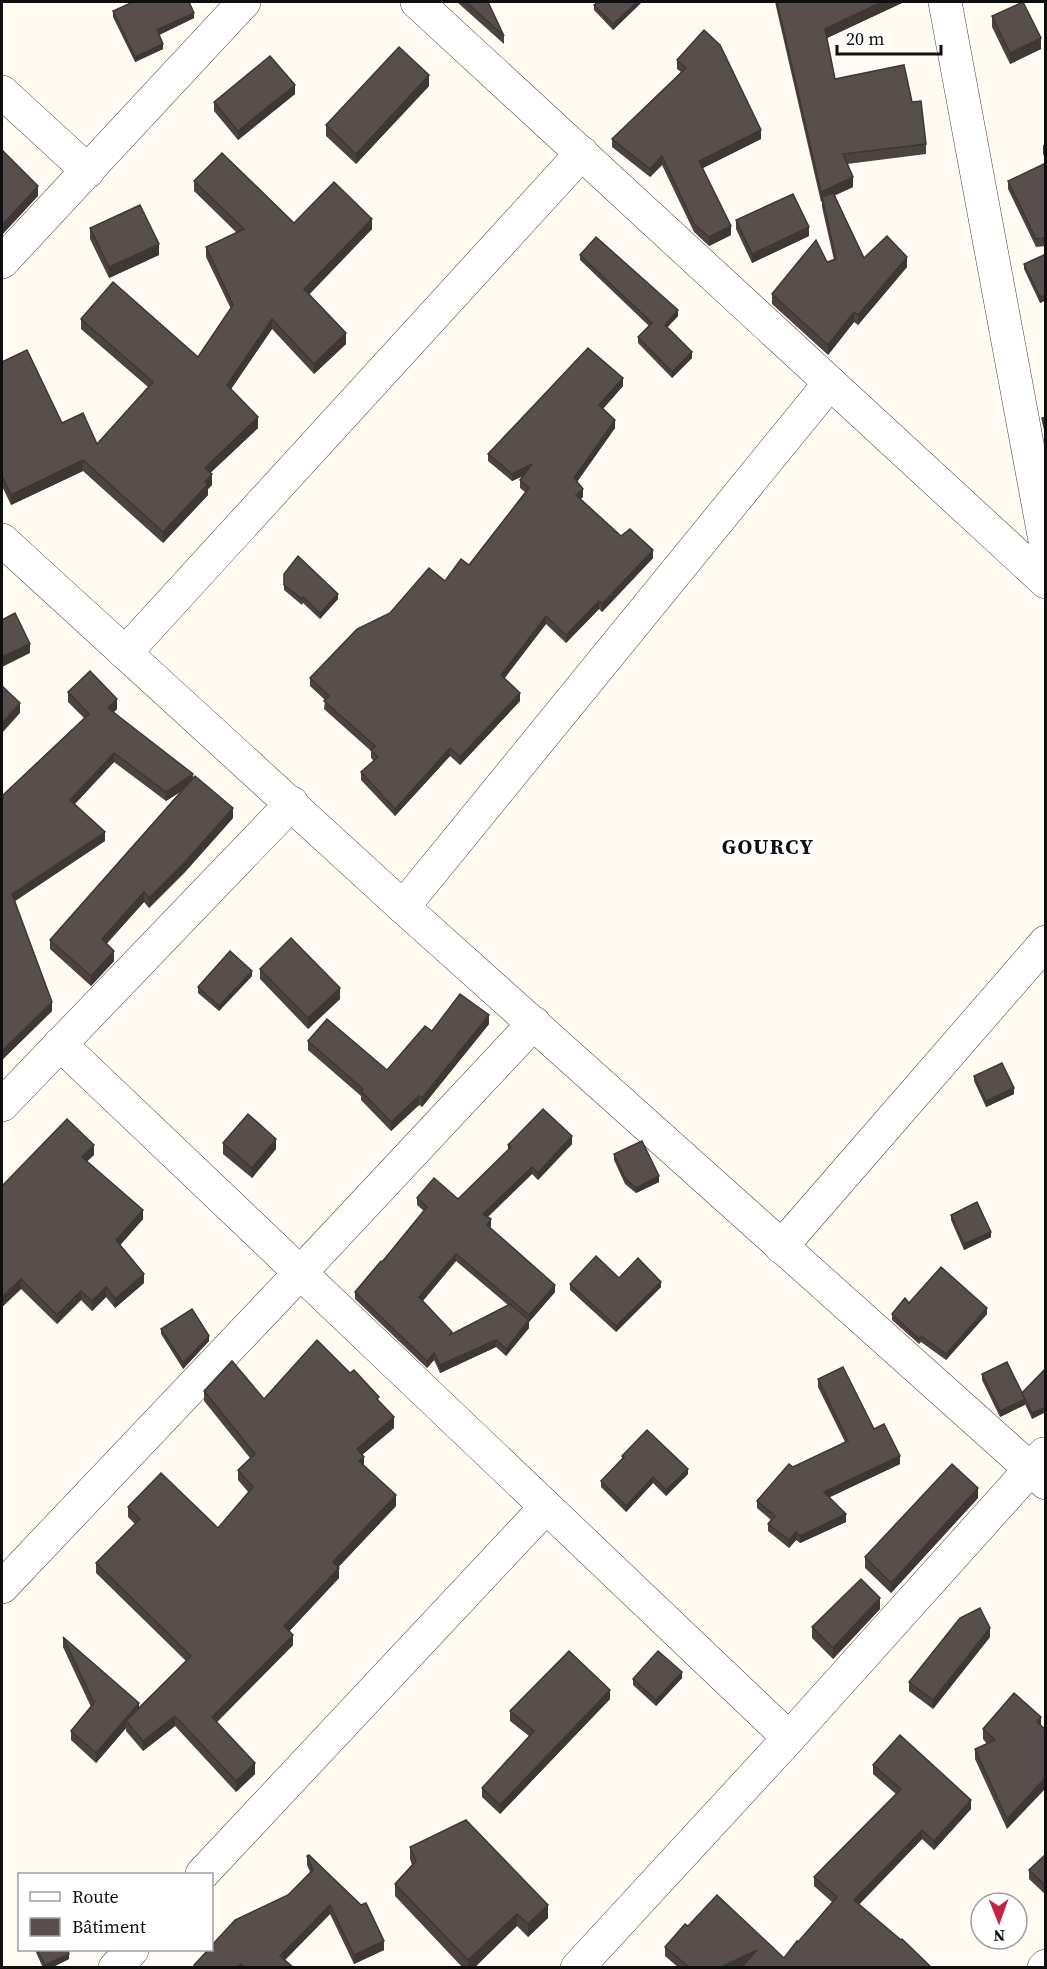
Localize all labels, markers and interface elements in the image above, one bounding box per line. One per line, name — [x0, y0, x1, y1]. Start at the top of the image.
scale bar — [837, 18, 940, 56]
text: 20 m — [846, 26, 884, 51]
district label: GOURCY — [722, 832, 814, 861]
legend — [18, 1873, 213, 1951]
text: Route — [72, 1884, 119, 1909]
north arrow — [969, 1891, 1029, 1951]
text: Bâtiment — [72, 1914, 146, 1939]
text: N — [993, 1925, 1005, 1947]

